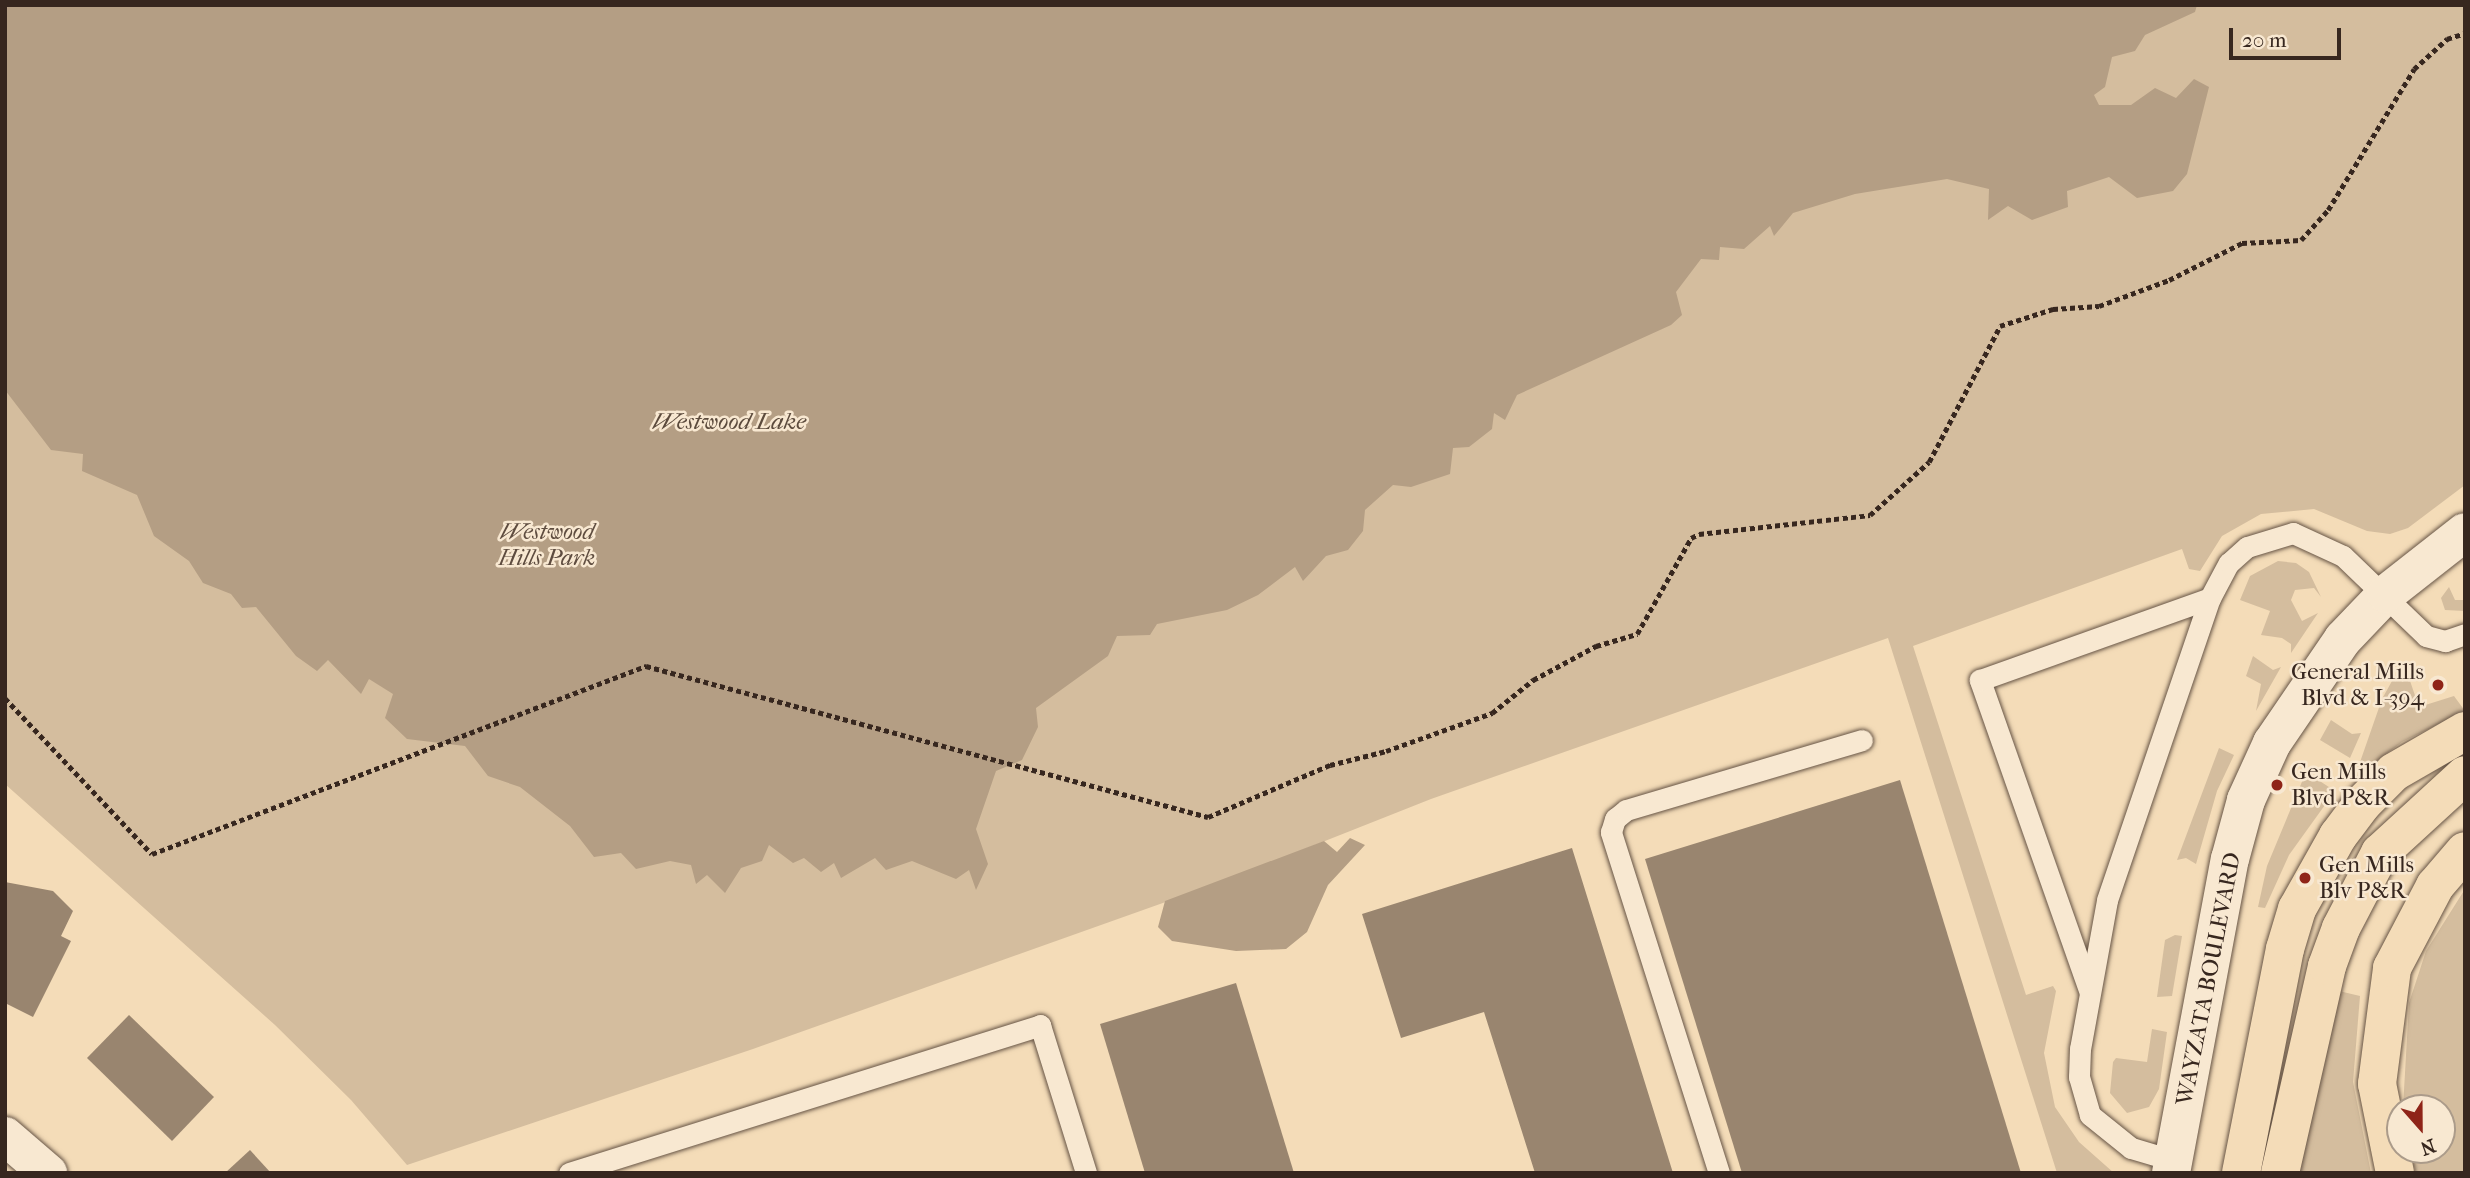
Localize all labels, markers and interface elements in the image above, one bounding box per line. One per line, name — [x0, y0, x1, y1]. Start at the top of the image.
scale bar — [2232, 14, 2344, 58]
text: 20 m — [2242, 28, 2286, 52]
water label: Westwood Lake — [652, 408, 806, 436]
park label: Westwood Hills Park — [499, 518, 595, 572]
place label: General Mills Blvd & I-394 — [2291, 658, 2424, 712]
marker: General Mills Blvd & I-394 — [2430, 677, 2446, 693]
place label: Gen Mills Blvd P&R — [2291, 758, 2390, 812]
marker: Gen Mills Blvd P&R — [2269, 777, 2285, 793]
street label: WAYZATA BOULEVARD — [2171, 850, 2247, 1108]
place label: Gen Mills Blv P&R — [2319, 851, 2414, 905]
marker: Gen Mills Blv P&R — [2297, 870, 2313, 886]
north arrow — [2386, 1094, 2456, 1164]
text: N — [2417, 1134, 2438, 1160]

